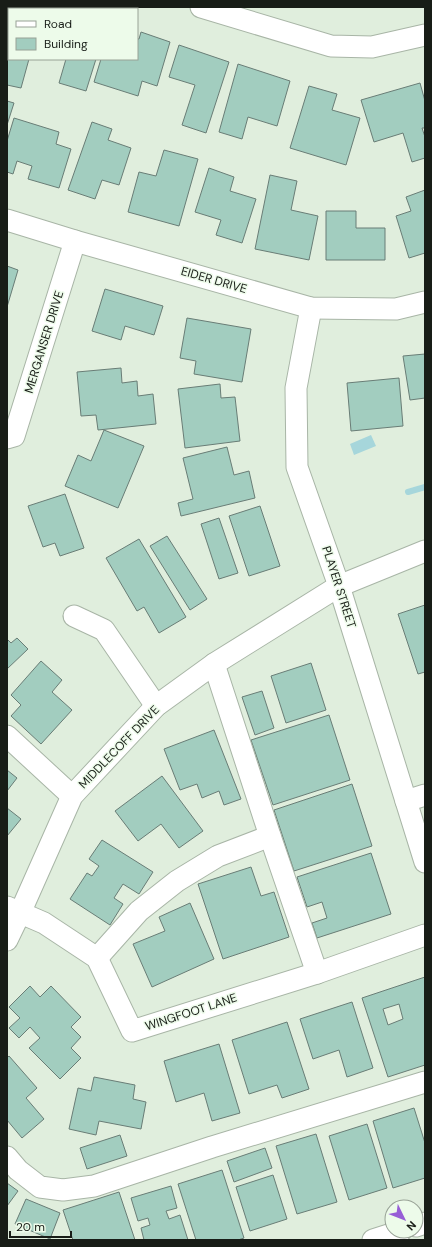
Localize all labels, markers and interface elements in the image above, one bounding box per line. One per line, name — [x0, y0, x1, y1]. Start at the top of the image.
legend — [8, 8, 138, 60]
text: Road — [44, 16, 72, 32]
text: Building — [44, 36, 88, 52]
street label: EIDER DRIVE — [179, 263, 249, 297]
street label: MERGANSER DRIVE — [21, 289, 67, 395]
street label: PLAYER STREET — [318, 544, 360, 630]
street label: MIDDLECOFF DRIVE — [75, 702, 163, 792]
street label: WINGFOOT LANE — [143, 990, 239, 1034]
north arrow — [384, 1199, 424, 1239]
scale bar — [10, 1213, 71, 1239]
text: N — [403, 1218, 419, 1234]
text: 20 m — [16, 1219, 45, 1235]

